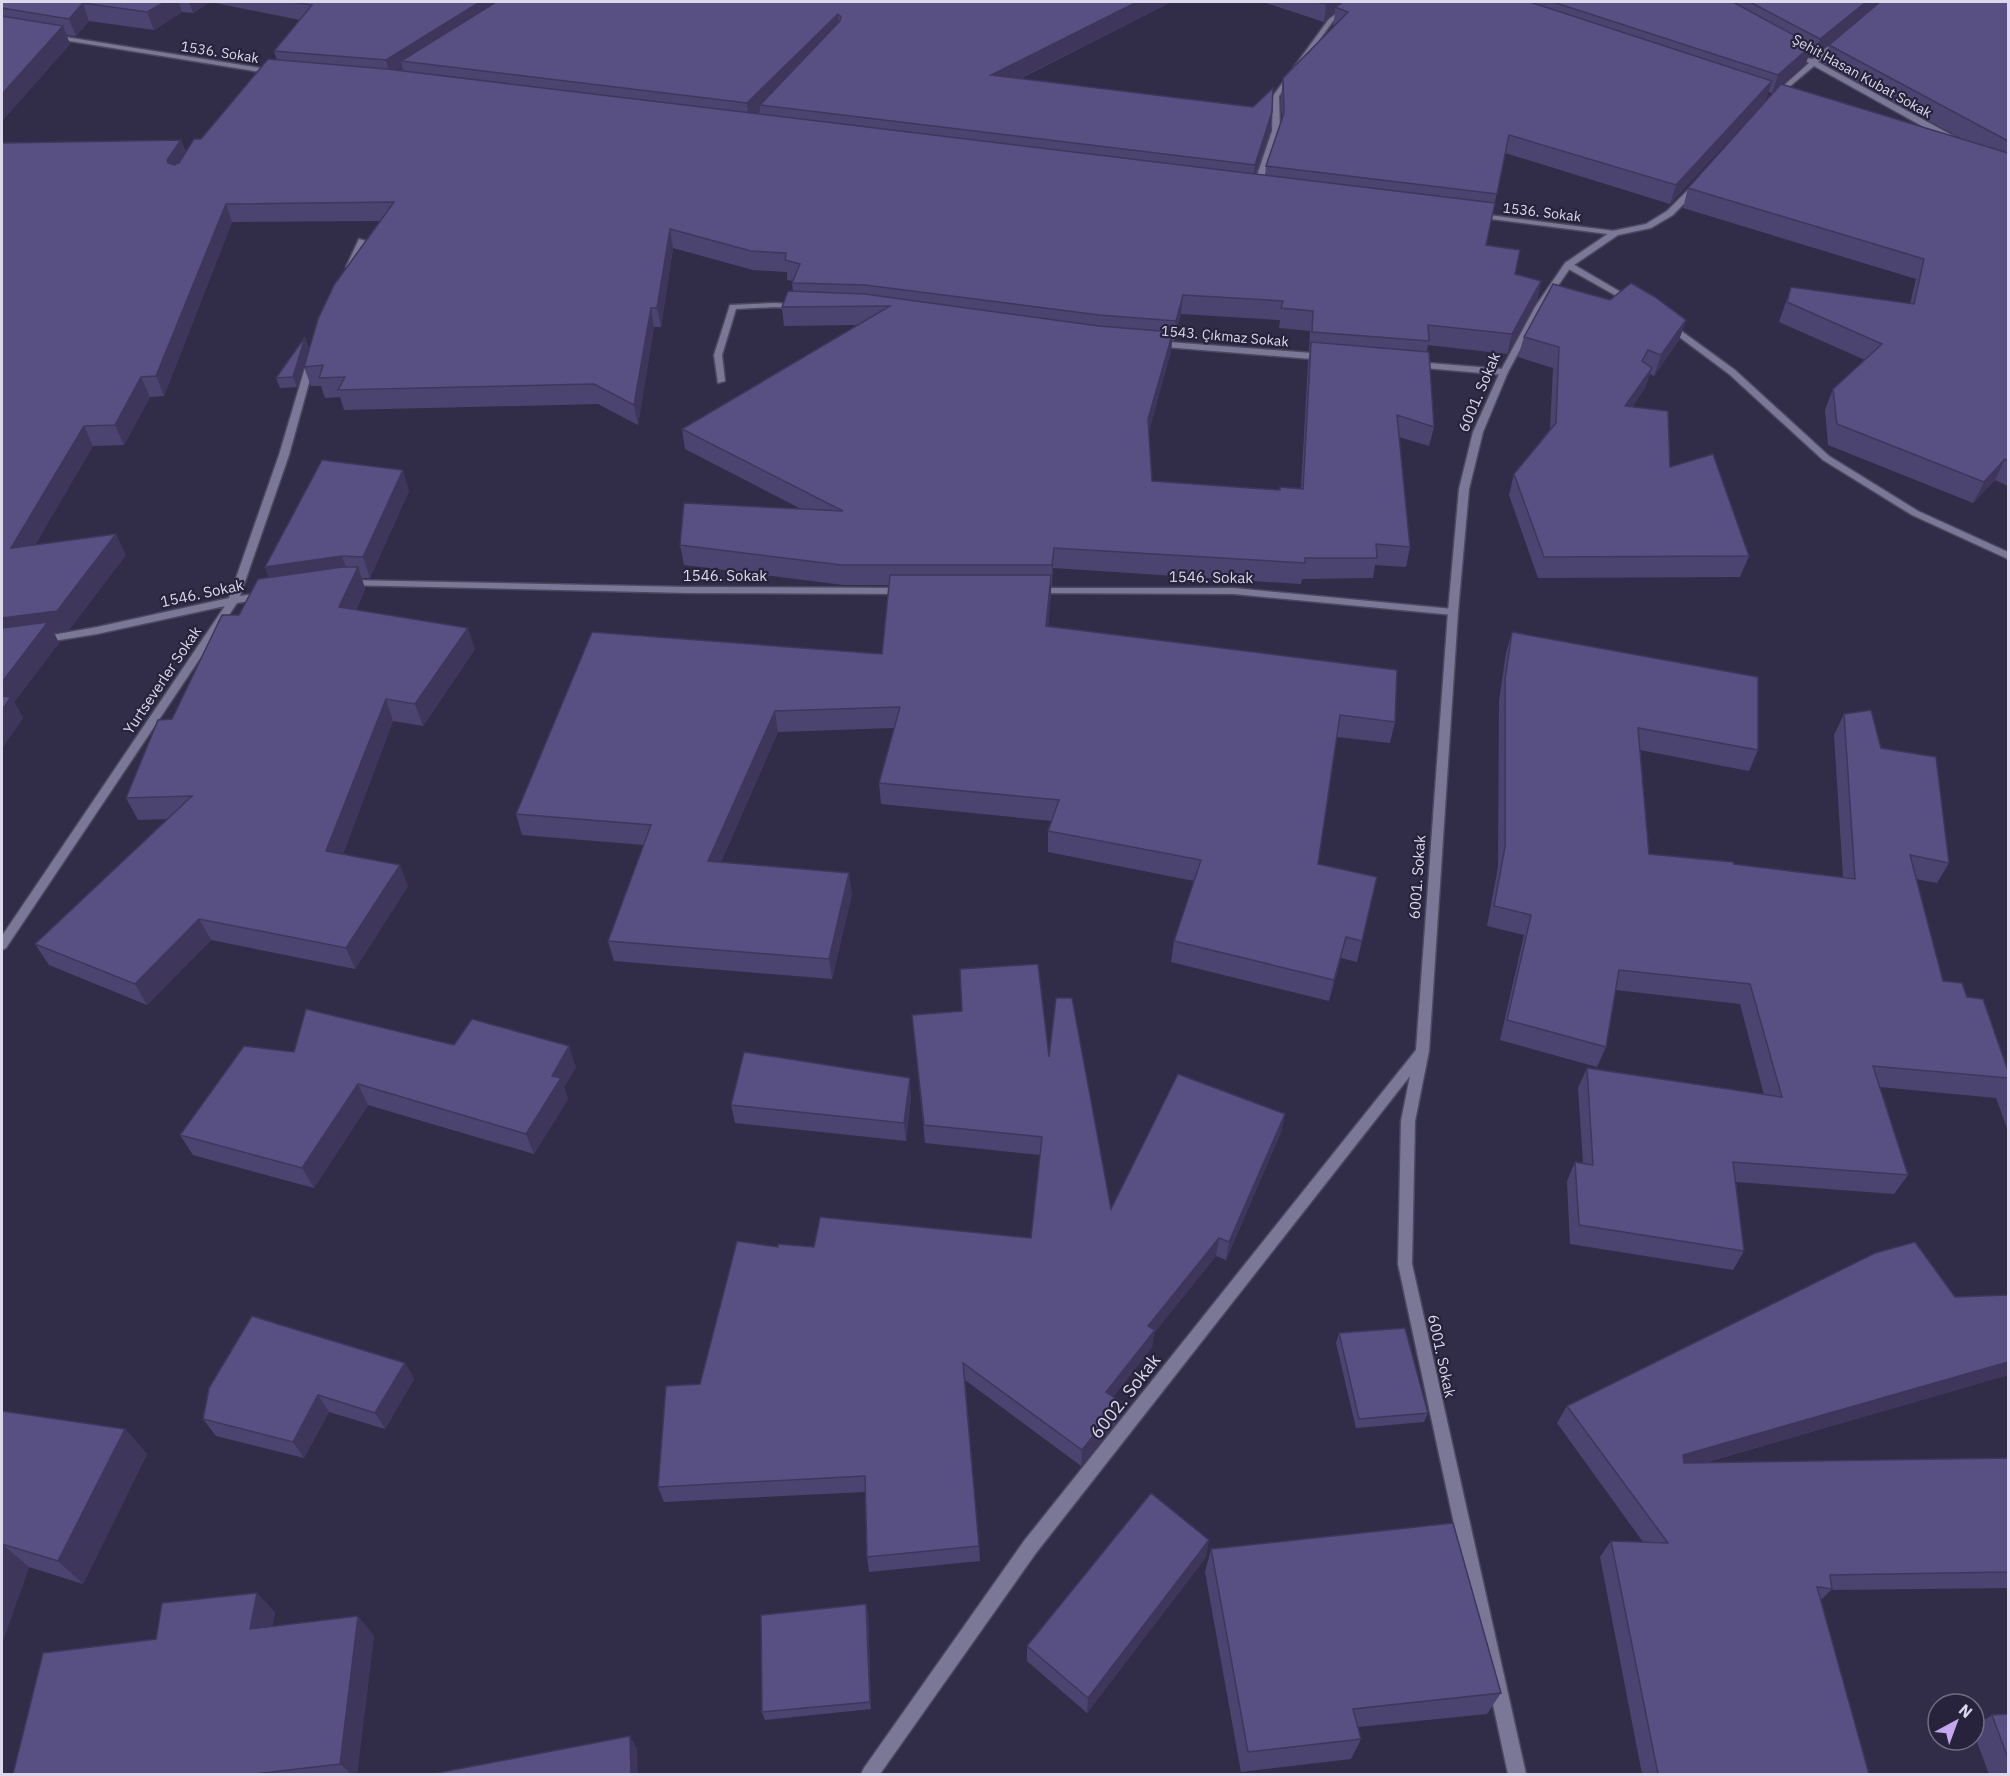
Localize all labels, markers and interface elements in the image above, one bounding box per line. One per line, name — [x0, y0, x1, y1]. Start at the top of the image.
street label: Şehit Hasan Kubat Sokak — [1789, 30, 1936, 122]
street label: 1536. Sokak — [180, 37, 261, 67]
street label: 1536. Sokak — [1502, 198, 1583, 226]
street label: 1543. Çıkmaz Sokak — [1160, 321, 1290, 351]
street label: 6001. Sokak — [1454, 349, 1504, 435]
street label: 1546. Sokak — [683, 566, 767, 585]
street label: 1546. Sokak — [1169, 567, 1253, 587]
street label: 1546. Sokak — [159, 575, 245, 611]
street label: Yurtseverler Sokak — [119, 622, 205, 738]
street label: 6001. Sokak — [1405, 834, 1429, 920]
street label: 6001. Sokak — [1424, 1313, 1460, 1399]
street label: 6002. Sokak — [1085, 1349, 1166, 1443]
north arrow — [1926, 1692, 1986, 1752]
text: N — [1955, 1699, 1977, 1722]

